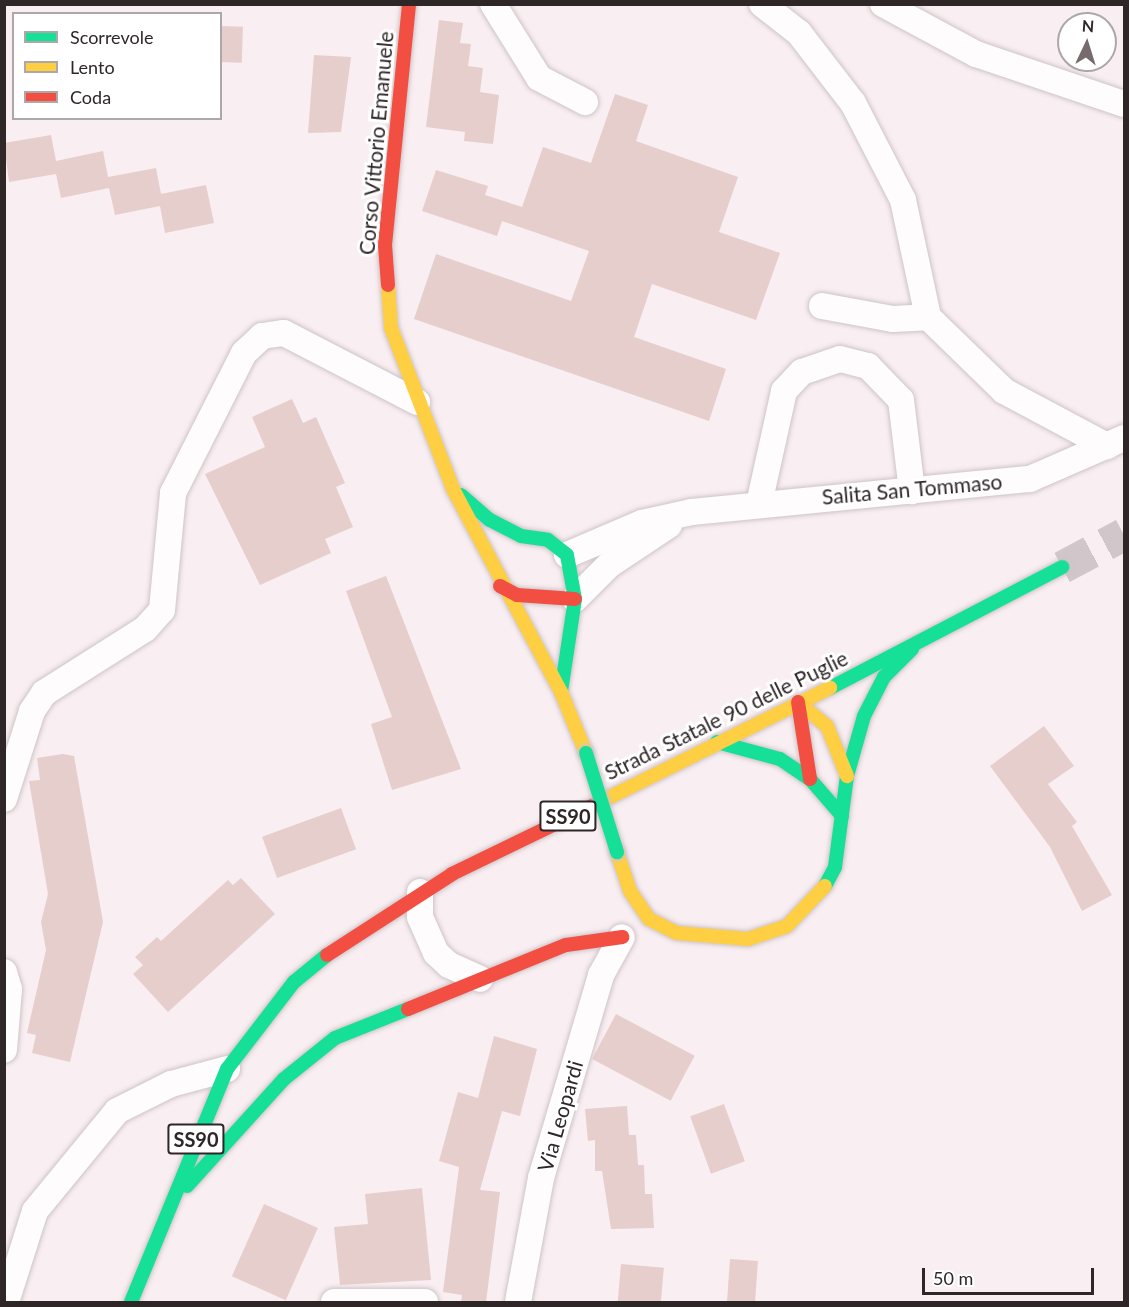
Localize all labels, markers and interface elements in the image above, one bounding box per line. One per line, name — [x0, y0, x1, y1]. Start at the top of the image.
legend — [12, 12, 222, 120]
north arrow — [1057, 12, 1117, 72]
text: N — [1081, 16, 1095, 35]
text: Scorrevole — [70, 26, 153, 48]
street label: Corso Vittorio Emanuele — [354, 30, 398, 256]
text: Lento — [70, 56, 115, 78]
text: Coda — [70, 86, 111, 108]
street label: Salita San Tommaso — [820, 469, 1004, 509]
street label: Strada Statale 90 delle Puglie — [600, 645, 852, 785]
road number: SS90 — [538, 799, 598, 833]
street label: Via Leopardi — [532, 1058, 588, 1174]
road number: SS90 — [166, 1122, 226, 1156]
scale bar — [925, 1256, 1098, 1294]
text: 50 m — [933, 1267, 973, 1289]

